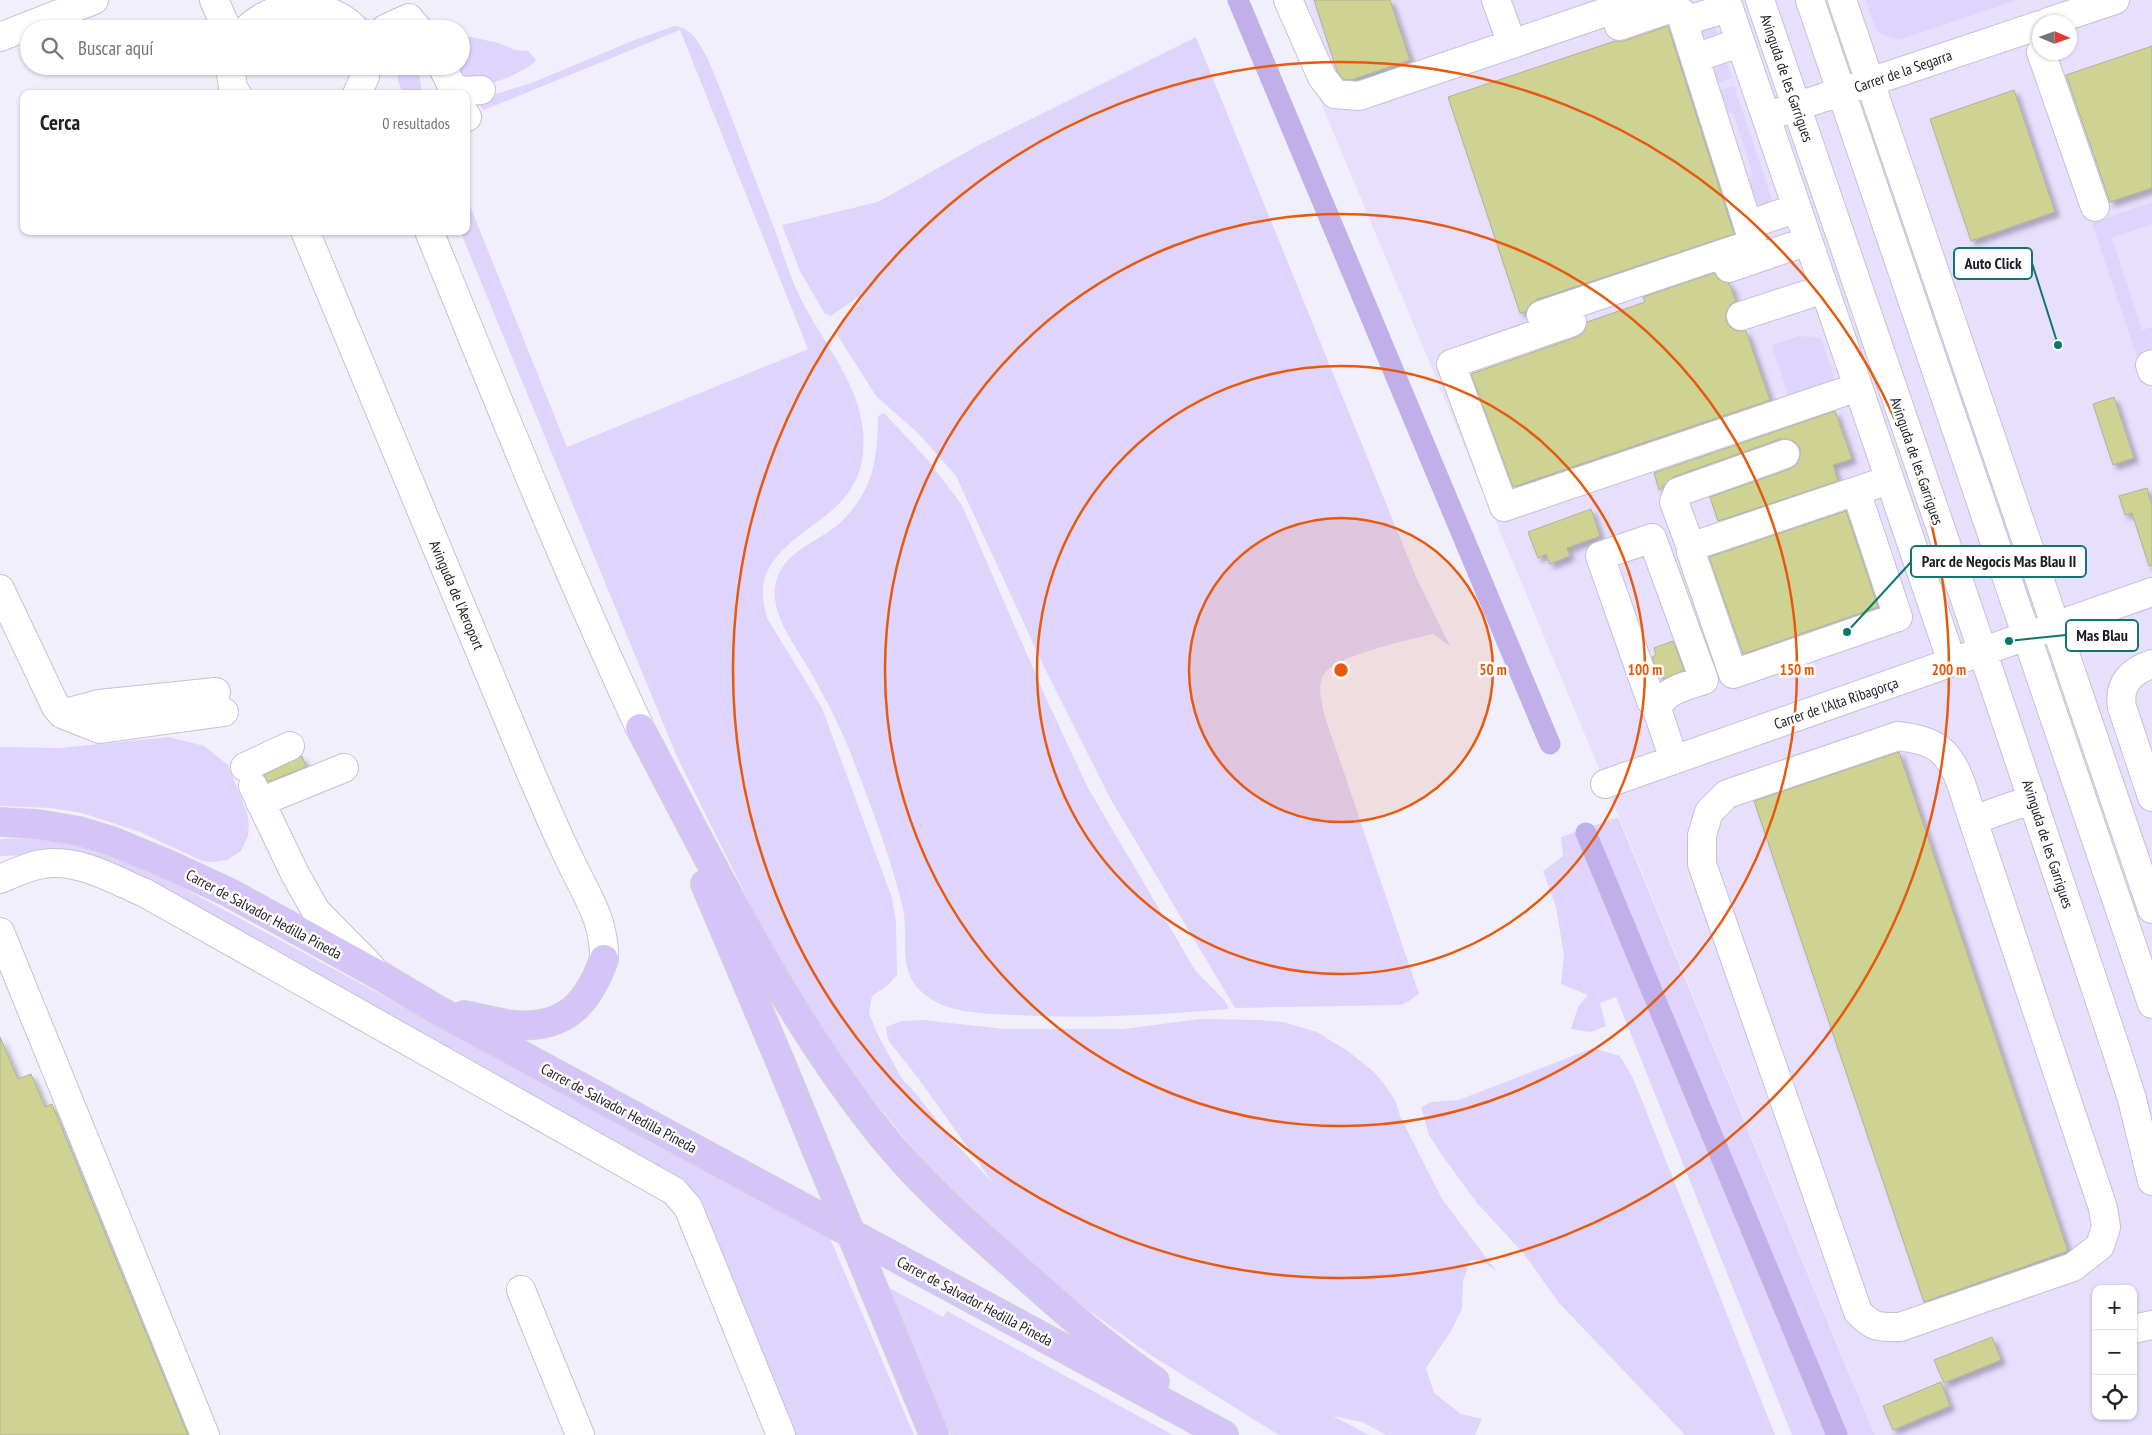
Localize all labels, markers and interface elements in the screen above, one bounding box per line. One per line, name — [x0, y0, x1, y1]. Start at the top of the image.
street label: Avinguda de les Garrigues — [1756, 12, 1818, 144]
north arrow — [2032, 15, 2077, 60]
search box — [20, 20, 470, 75]
icon: search — [38, 34, 66, 62]
text: Buscar aquí — [78, 36, 153, 60]
street label: Carrer de la Segarra — [1852, 45, 1954, 97]
text: Cerca — [40, 109, 80, 136]
text: 0 resultados — [382, 113, 450, 133]
callout: Auto Click — [1954, 248, 2032, 279]
text: Auto Click — [1963, 253, 2022, 273]
street label: Avinguda de les Garrigues — [1886, 395, 1948, 527]
street label: Avinguda de l'Aeroport — [425, 537, 489, 653]
callout: Parc de Negocis Mas Blau II — [1911, 546, 2086, 577]
text: Parc de Negocis Mas Blau II — [1922, 551, 2076, 571]
callout: Mas Blau — [2066, 620, 2138, 651]
text: Mas Blau — [2076, 625, 2128, 645]
text: 50 m — [1479, 660, 1507, 679]
text: 100 m — [1628, 660, 1662, 679]
text: 150 m — [1780, 660, 1814, 679]
text: 200 m — [1932, 660, 1966, 679]
centre of rings — [1332, 661, 1350, 679]
street label: Carrer de l'Alta Ribagorça — [1771, 673, 1901, 733]
street label: Avinguda de les Garrigues — [2018, 777, 2078, 911]
street label: Carrer de Salvador Hedilla Pineda — [183, 865, 345, 963]
street label: Carrer de Salvador Hedilla Pineda — [538, 1059, 700, 1157]
street label: Carrer de Salvador Hedilla Pineda — [894, 1252, 1056, 1350]
map controls — [2092, 1285, 2137, 1420]
button: + — [2092, 1285, 2137, 1330]
button: − — [2092, 1330, 2137, 1375]
button: locate — [2092, 1375, 2137, 1420]

